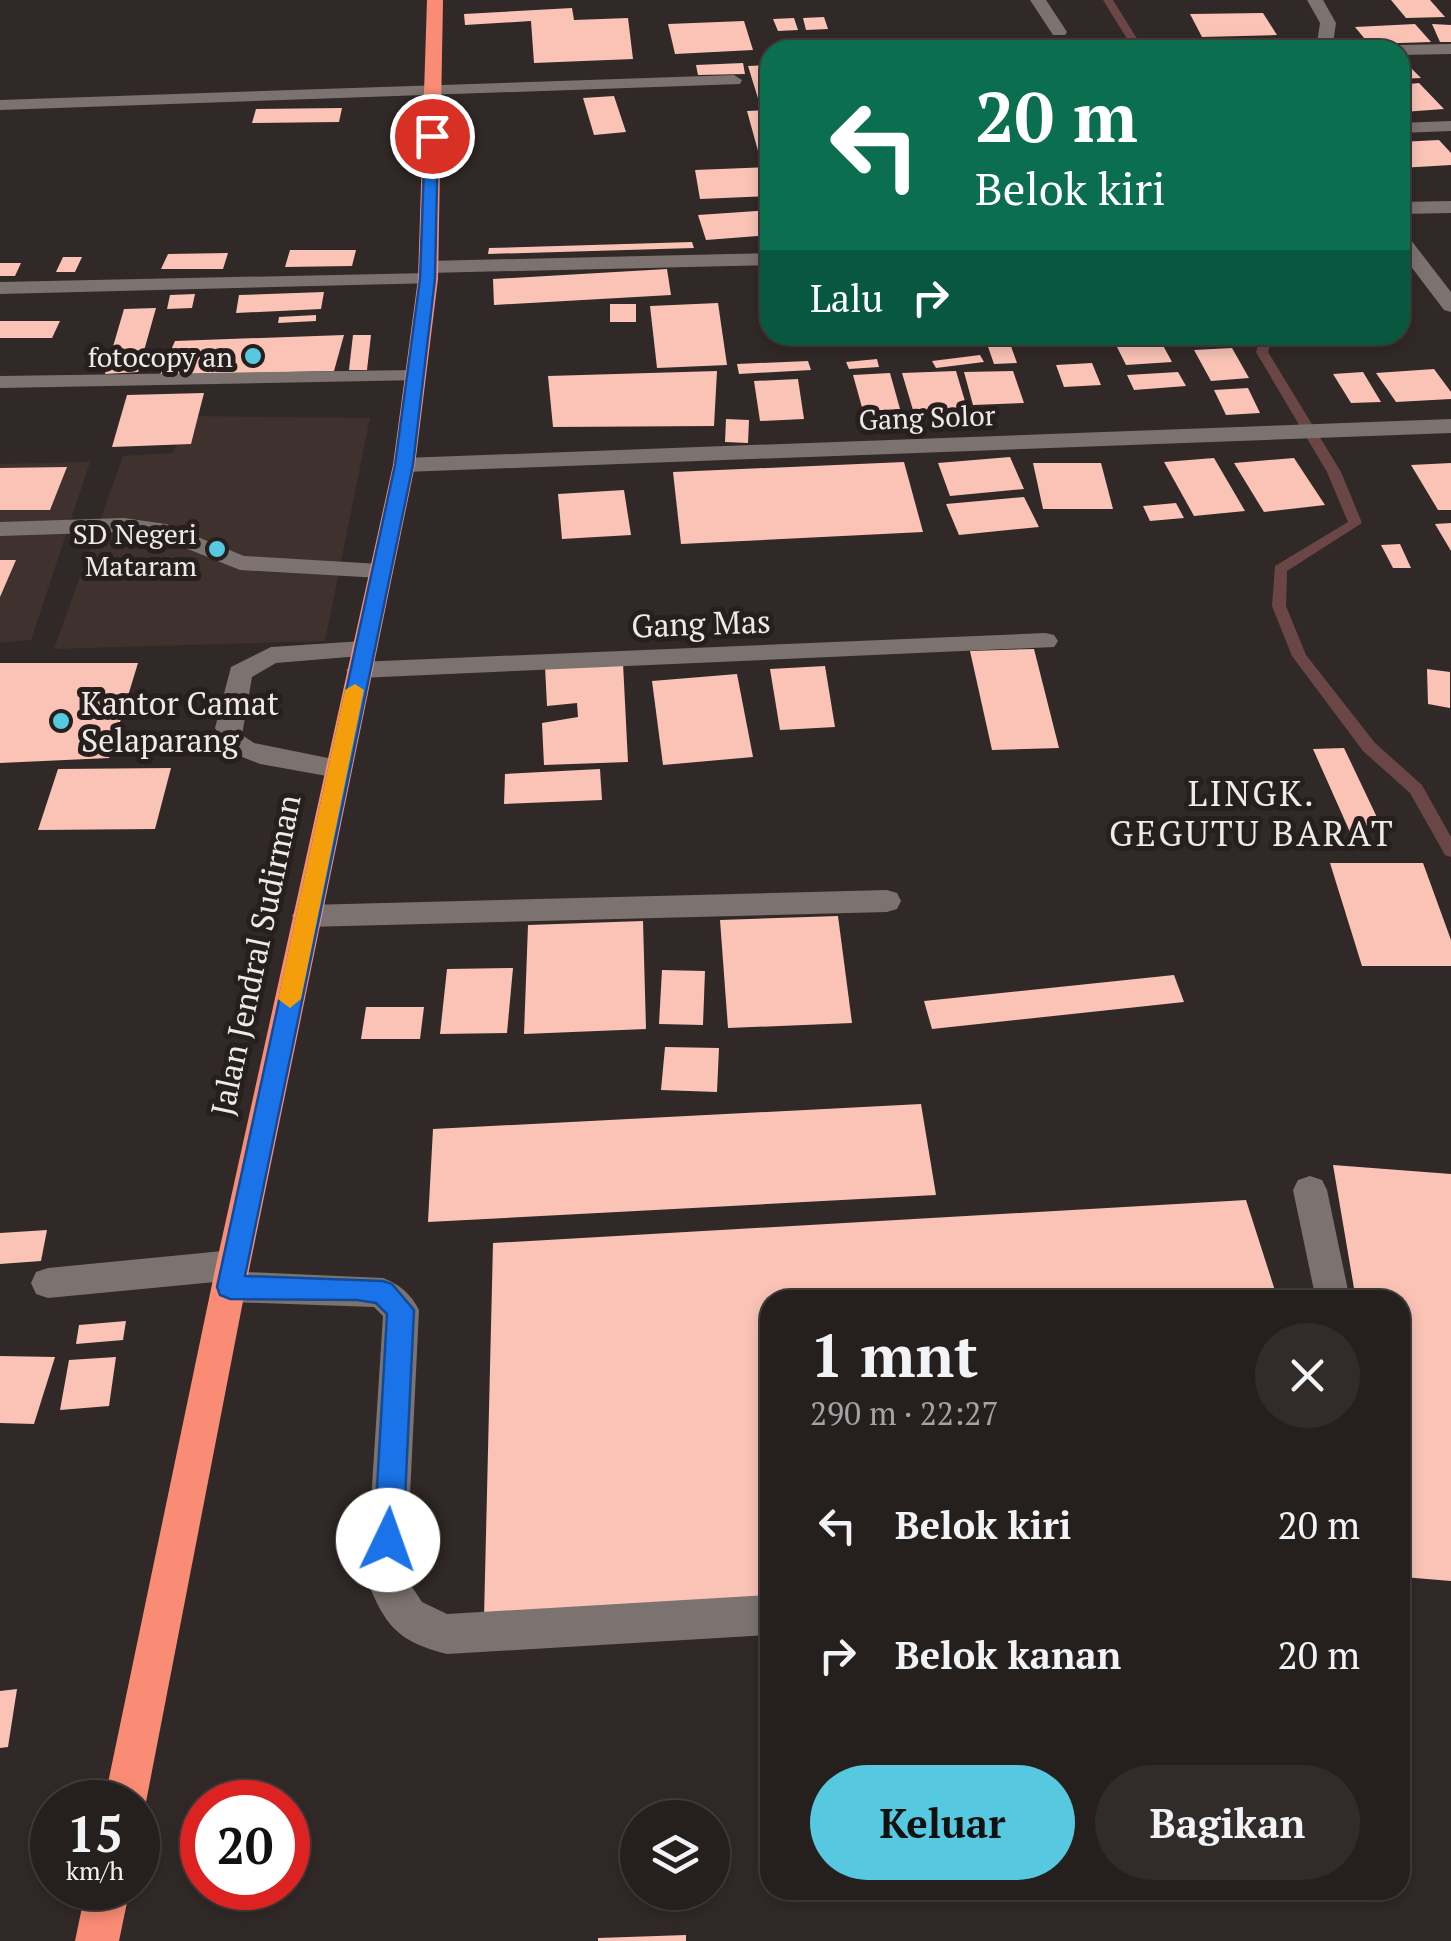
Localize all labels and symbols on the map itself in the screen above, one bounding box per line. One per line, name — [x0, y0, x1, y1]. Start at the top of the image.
pin — [390, 94, 475, 179]
place label: fotocopy an — [88, 338, 233, 375]
marker: fotocopy an — [242, 345, 264, 367]
street label: Gang Solor — [858, 396, 996, 438]
place label: SD Negeri Mataram — [73, 515, 197, 584]
marker: SD Negeri Mataram — [206, 538, 228, 560]
street label: Gang Mas — [631, 600, 771, 646]
place label: Kantor Camat Selaparang — [81, 682, 279, 761]
marker: Kantor Camat Selaparang — [50, 710, 72, 732]
district label: LINGK. GEGUTU BARAT — [1109, 770, 1395, 856]
street label: Jalan Jendral Sudirman — [200, 791, 310, 1119]
position arrow — [336, 1488, 440, 1592]
speed limit sign: 20 — [180, 1780, 310, 1910]

